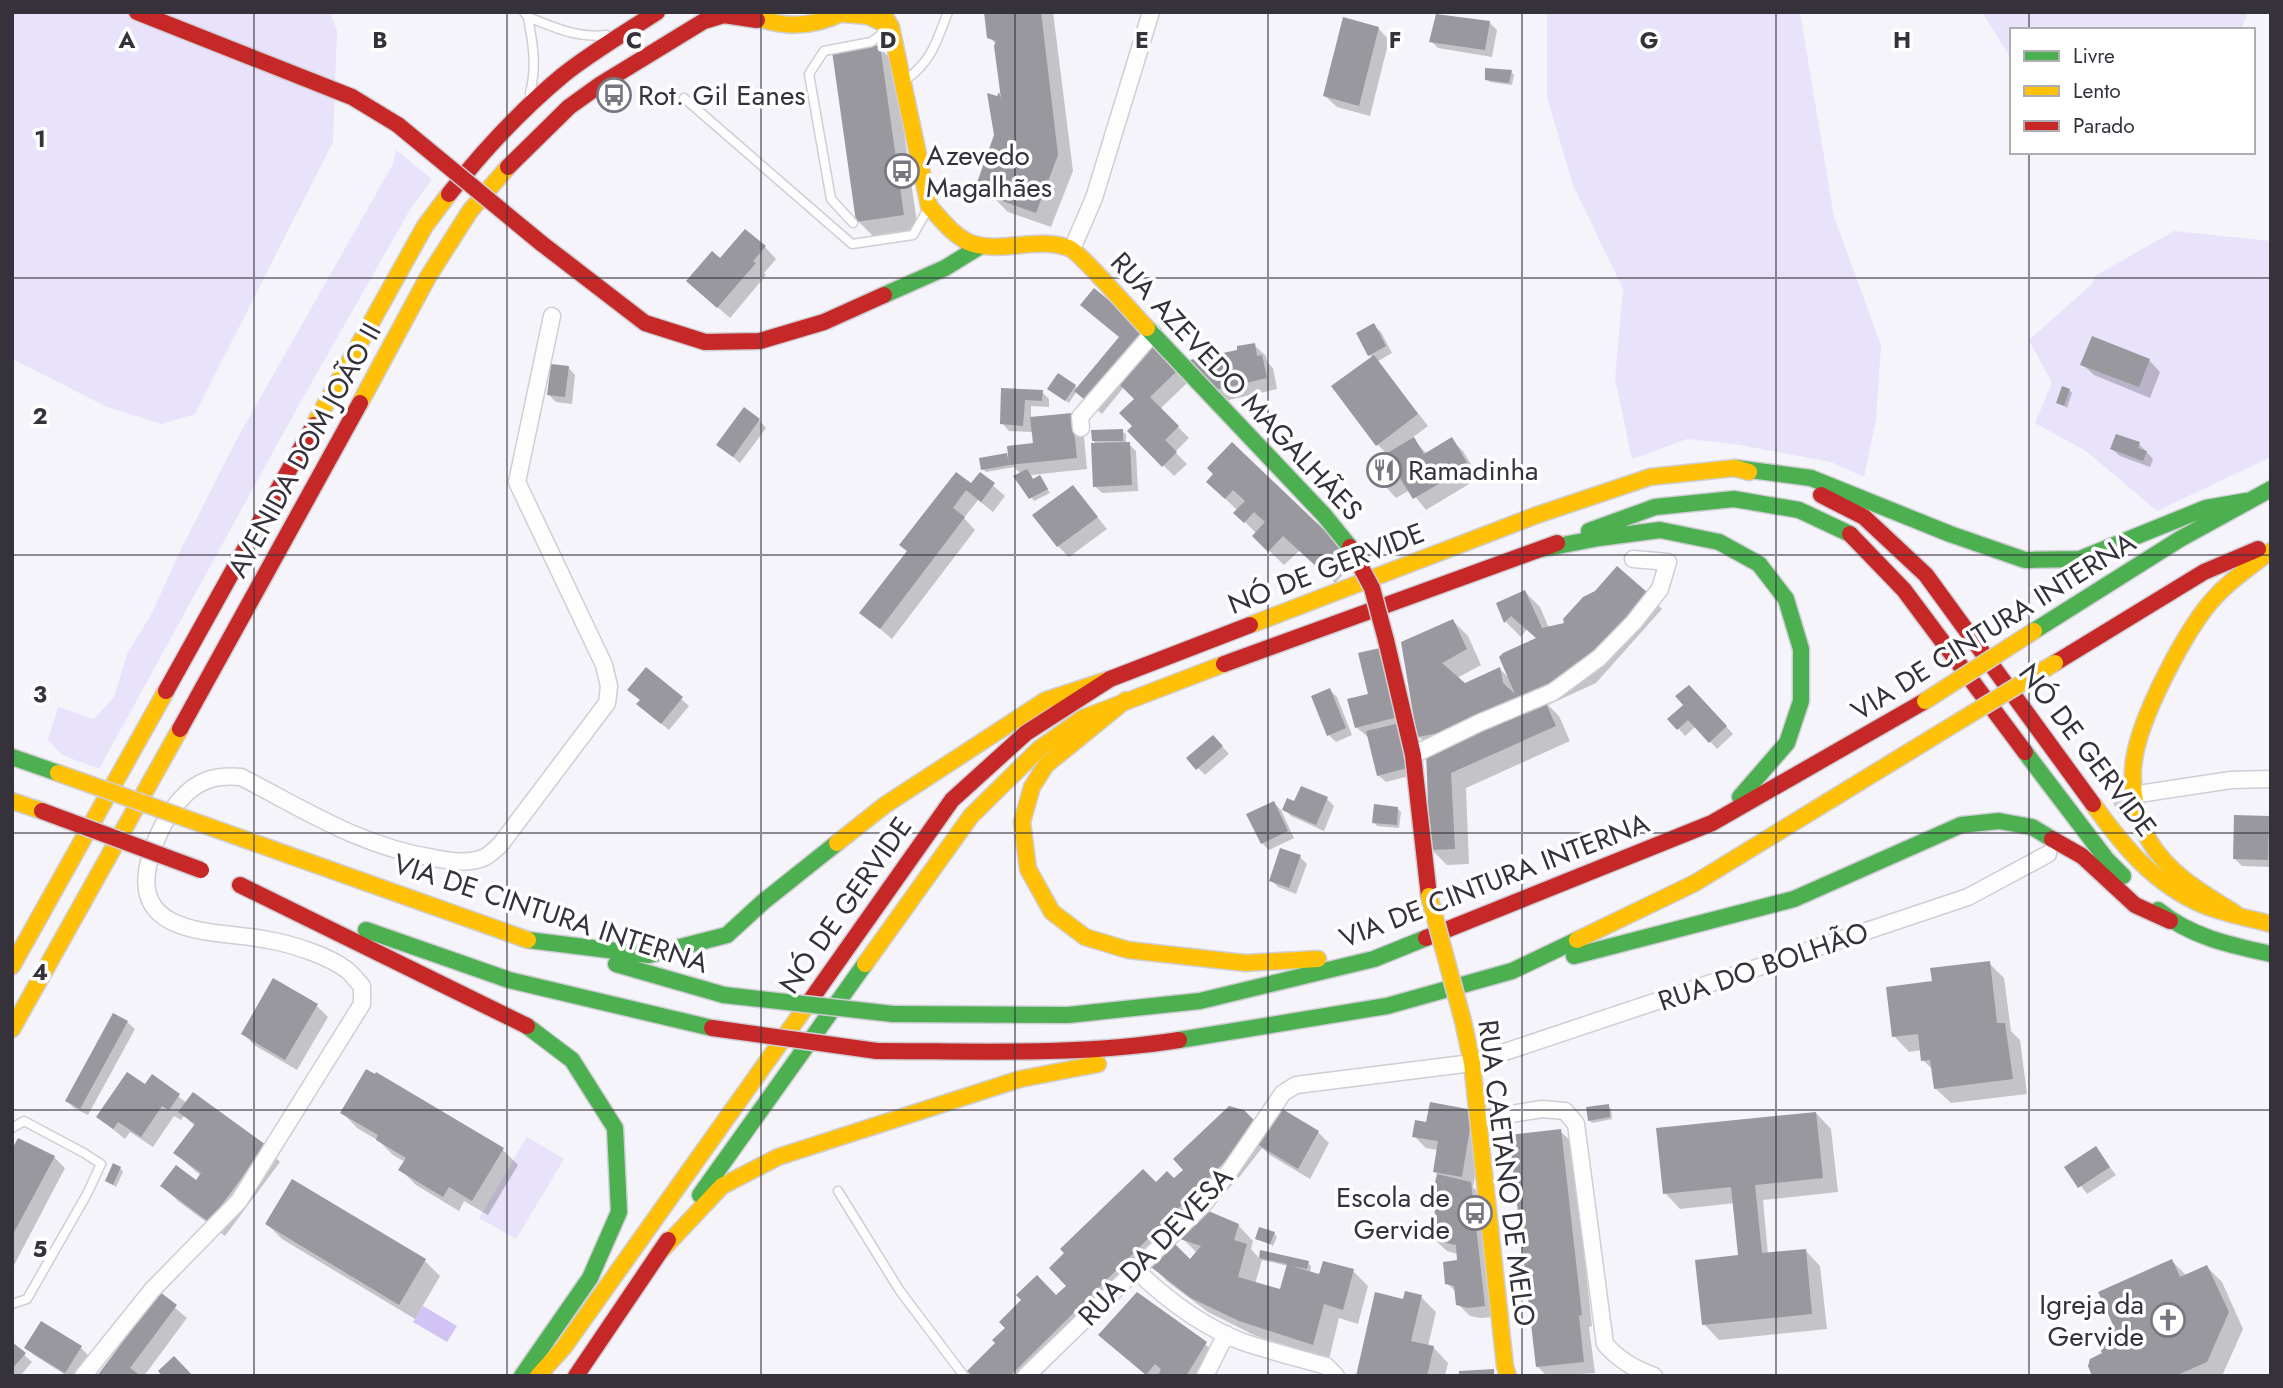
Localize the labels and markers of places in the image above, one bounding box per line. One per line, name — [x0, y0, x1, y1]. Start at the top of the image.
place label: Rot. Gil Eanes — [638, 75, 806, 116]
bus stop icon: Rot. Gil Eanes — [595, 76, 633, 114]
place label: Azevedo Magalhães — [926, 135, 1052, 208]
bus stop icon: Azevedo Magalhães — [883, 152, 921, 190]
place label: Ramadinha — [1408, 450, 1539, 491]
restaurant icon: Ramadinha — [1365, 451, 1403, 489]
place label: Escola de Gervide — [1336, 1177, 1450, 1250]
bus stop icon: Escola de Gervide — [1456, 1194, 1494, 1232]
place label: Igreja da Gervide — [2039, 1284, 2144, 1357]
church icon: Igreja da Gervide — [2149, 1301, 2187, 1339]

